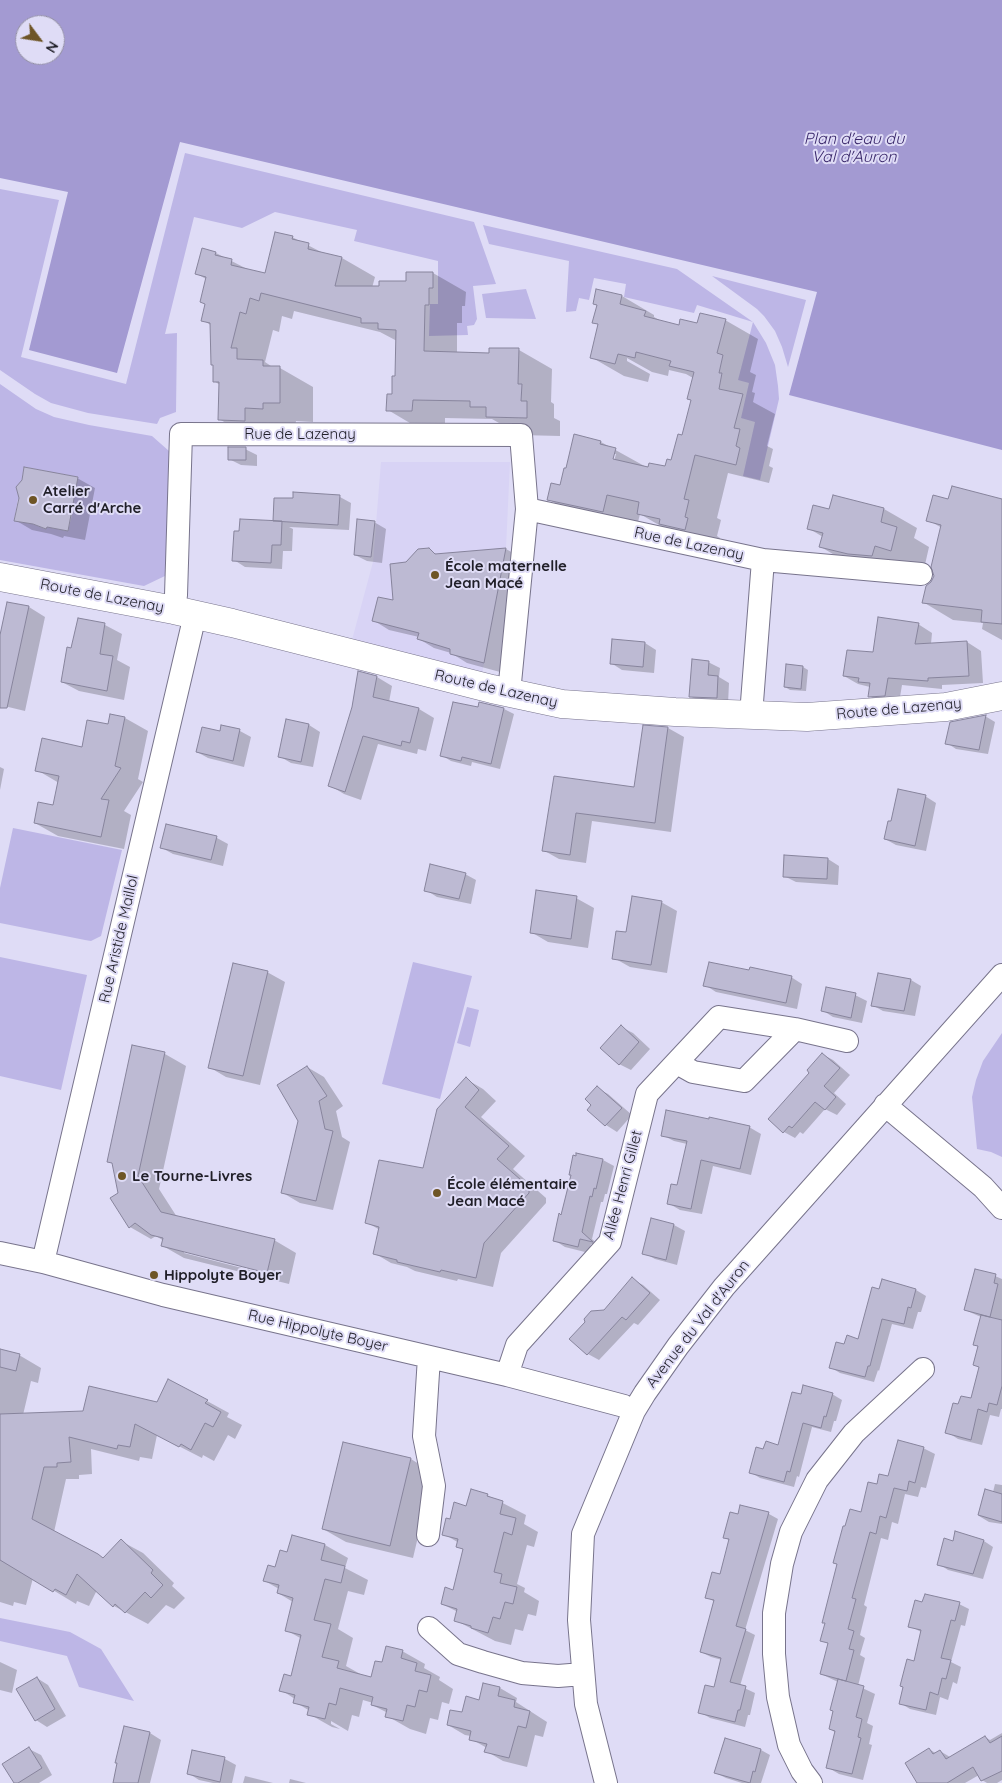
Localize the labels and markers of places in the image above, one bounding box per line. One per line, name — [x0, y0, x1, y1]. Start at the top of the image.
place label: Atelier Carré d'Arche — [43, 482, 141, 517]
marker: Atelier Carré d'Arche — [27, 494, 39, 506]
place label: École maternelle Jean Macé — [445, 557, 567, 592]
marker: École maternelle Jean Macé — [429, 569, 441, 581]
place label: Le Tourne-Livres — [132, 1167, 252, 1185]
marker: Le Tourne-Livres — [116, 1170, 128, 1182]
place label: École élémentaire Jean Macé — [447, 1175, 577, 1210]
marker: École élémentaire Jean Macé — [431, 1187, 443, 1199]
place label: Hippolyte Boyer — [164, 1266, 282, 1284]
marker: Hippolyte Boyer — [148, 1269, 160, 1281]

